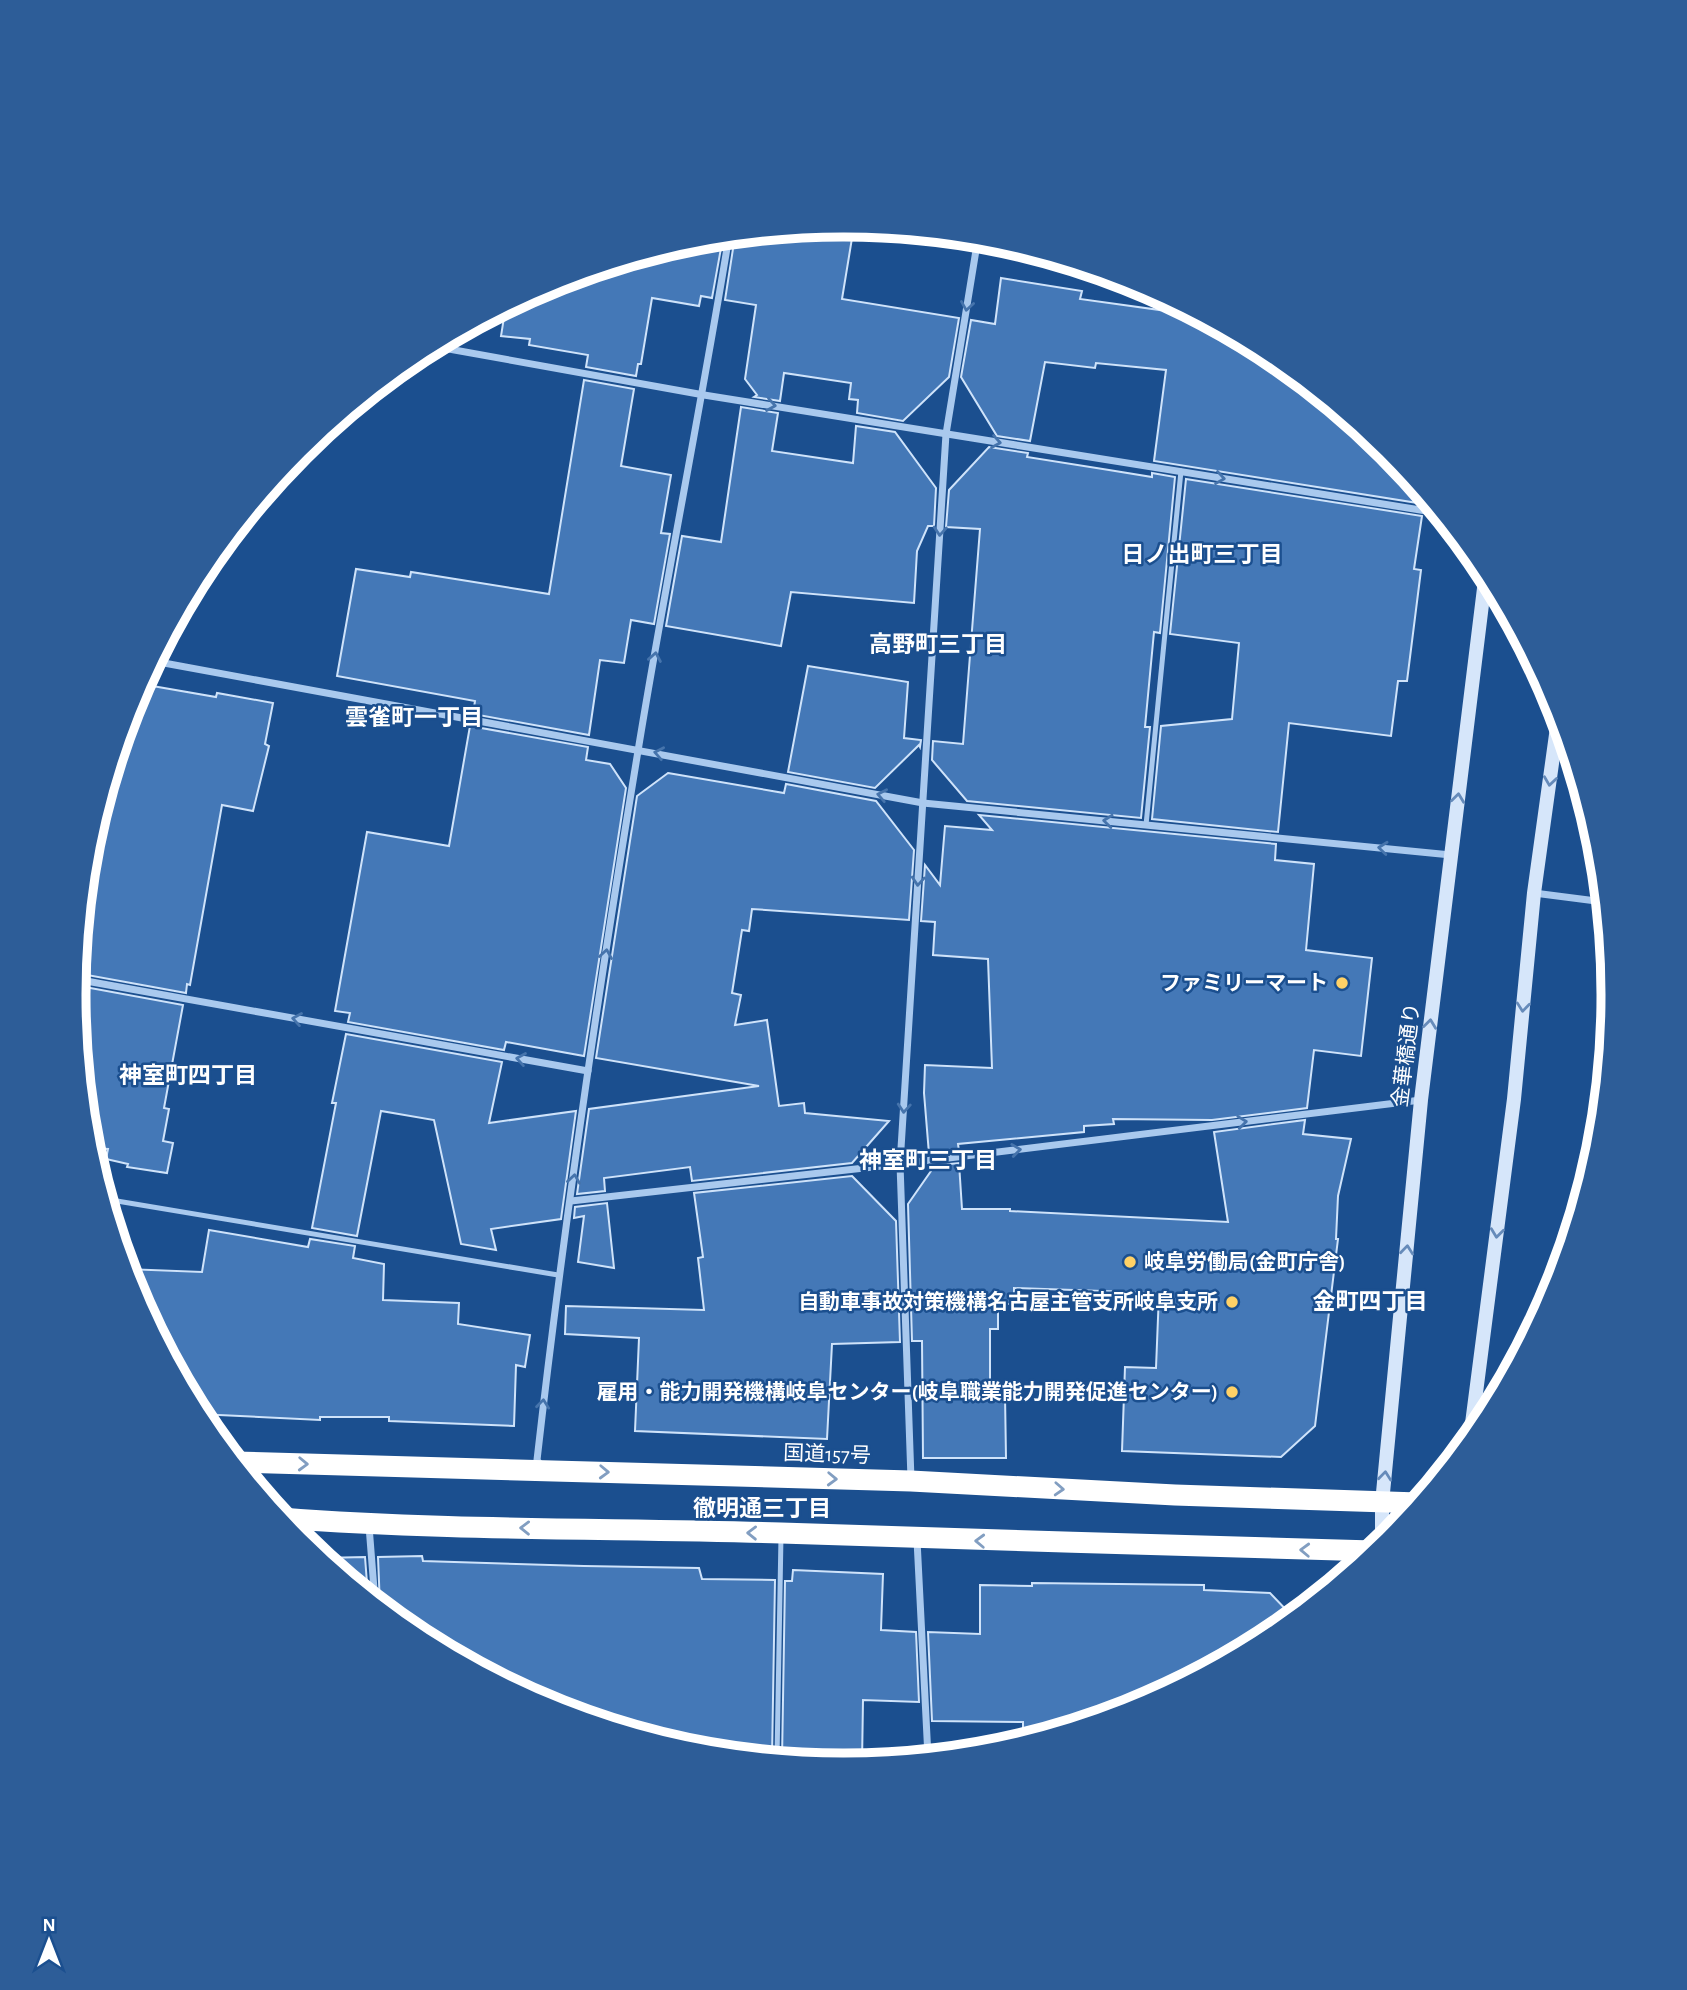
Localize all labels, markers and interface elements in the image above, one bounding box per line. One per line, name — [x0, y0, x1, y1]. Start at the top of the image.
one-way arrow — [960, 300, 975, 312]
one-way arrow — [765, 397, 777, 412]
one-way arrow — [990, 434, 1002, 449]
one-way arrow — [1214, 470, 1226, 485]
one-way arrow — [933, 526, 948, 537]
district label: 日ノ出町三丁目 — [1122, 542, 1283, 567]
district label: 高野町三丁目 — [869, 632, 1007, 657]
one-way arrow — [647, 651, 662, 663]
district label: 雲雀町一丁目 — [345, 705, 483, 730]
one-way arrow — [653, 746, 665, 761]
one-way arrow — [1542, 775, 1557, 787]
one-way arrow — [876, 788, 888, 803]
one-way arrow — [1451, 792, 1466, 804]
one-way arrow — [1102, 814, 1114, 829]
one-way arrow — [1378, 841, 1389, 856]
one-way arrow — [911, 875, 926, 886]
one-way arrow — [599, 948, 614, 960]
place label: ファミリーマート — [1160, 973, 1328, 994]
marker: ファミリーマート — [1334, 975, 1350, 991]
one-way arrow — [1516, 1001, 1531, 1012]
street label: 金華橋通り — [1389, 1002, 1423, 1108]
one-way arrow — [291, 1012, 303, 1027]
one-way arrow — [1423, 1018, 1438, 1029]
one-way arrow — [515, 1053, 527, 1068]
district label: 神室町四丁目 — [119, 1063, 257, 1088]
one-way arrow — [896, 1102, 911, 1113]
one-way arrow — [1236, 1115, 1248, 1130]
one-way arrow — [1011, 1142, 1022, 1157]
district label: 神室町三丁目 — [859, 1148, 997, 1173]
one-way arrow — [566, 1173, 581, 1185]
one-way arrow — [1489, 1227, 1504, 1238]
one-way arrow — [1399, 1244, 1414, 1256]
place label: 岐阜労働局(金町庁舎) — [1144, 1250, 1346, 1273]
marker: 岐阜労働局(金町庁舎) — [1122, 1254, 1138, 1270]
district label: 金町四丁目 — [1313, 1289, 1428, 1314]
place label: 自動車事故対策機構名古屋主管支所岐阜支所 — [798, 1290, 1218, 1313]
marker: 自動車事故対策機構名古屋主管支所岐阜支所 — [1224, 1294, 1240, 1310]
place label: 雇用・能力開発機構岐阜センター(岐阜職業能力開発促進センター) — [597, 1380, 1218, 1403]
marker: 雇用・能力開発機構岐阜センター(岐阜職業能力開発促進センター) — [1224, 1384, 1240, 1400]
one-way arrow — [536, 1398, 551, 1410]
street label: 国道157号 — [783, 1441, 871, 1467]
one-way arrow — [299, 1456, 309, 1472]
one-way arrow — [600, 1464, 610, 1480]
one-way arrow — [1377, 1470, 1392, 1482]
one-way arrow — [826, 1471, 837, 1486]
one-way arrow — [1054, 1481, 1065, 1496]
district label: 徹明通三丁目 — [693, 1496, 831, 1521]
one-way arrow — [519, 1520, 530, 1536]
one-way arrow — [747, 1525, 758, 1540]
one-way arrow — [974, 1533, 985, 1548]
one-way arrow — [1299, 1542, 1310, 1557]
north arrow — [14, 1906, 84, 1976]
text: N — [42, 1916, 56, 1935]

